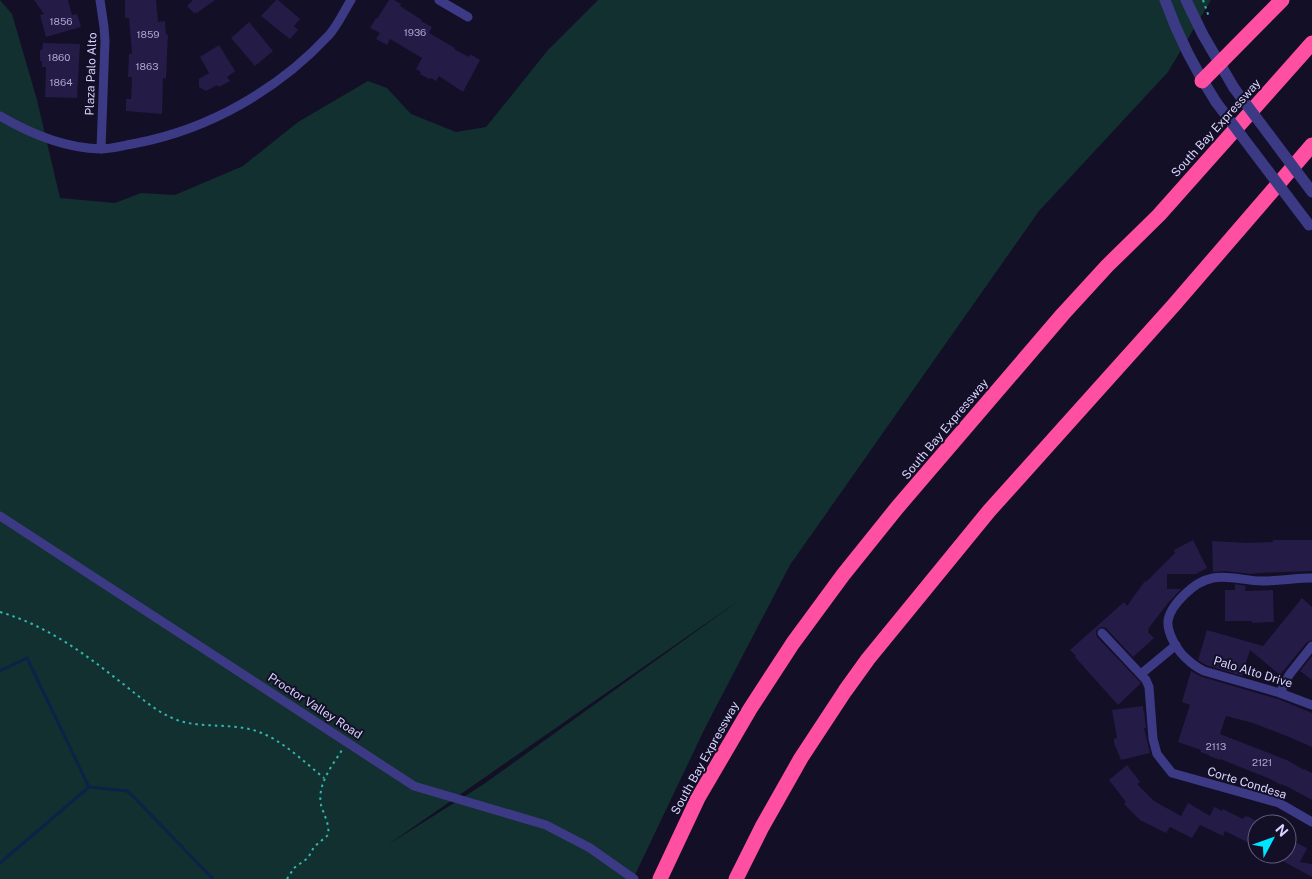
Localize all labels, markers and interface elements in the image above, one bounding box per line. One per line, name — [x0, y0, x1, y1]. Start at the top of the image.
house number: 1856 — [49, 15, 73, 27]
house number: 1936 — [404, 26, 426, 38]
house number: 1859 — [136, 28, 160, 40]
street label: Plaza Palo Alto — [83, 32, 99, 116]
house number: 1860 — [48, 51, 70, 63]
house number: 1863 — [136, 60, 158, 72]
house number: 1864 — [50, 76, 72, 88]
street label: South Bay Expressway — [1168, 76, 1264, 180]
street label: South Bay Expressway — [899, 375, 991, 482]
street label: Palo Alto Drive — [1212, 653, 1294, 691]
street label: Proctor Valley Road — [265, 670, 365, 742]
street label: South Bay Expressway — [668, 699, 742, 817]
house number: 2113 — [1206, 740, 1226, 752]
house number: 2121 — [1252, 756, 1272, 768]
street label: Corte Condesa — [1206, 764, 1288, 802]
north arrow — [1247, 814, 1297, 864]
text: N — [1272, 821, 1291, 840]

